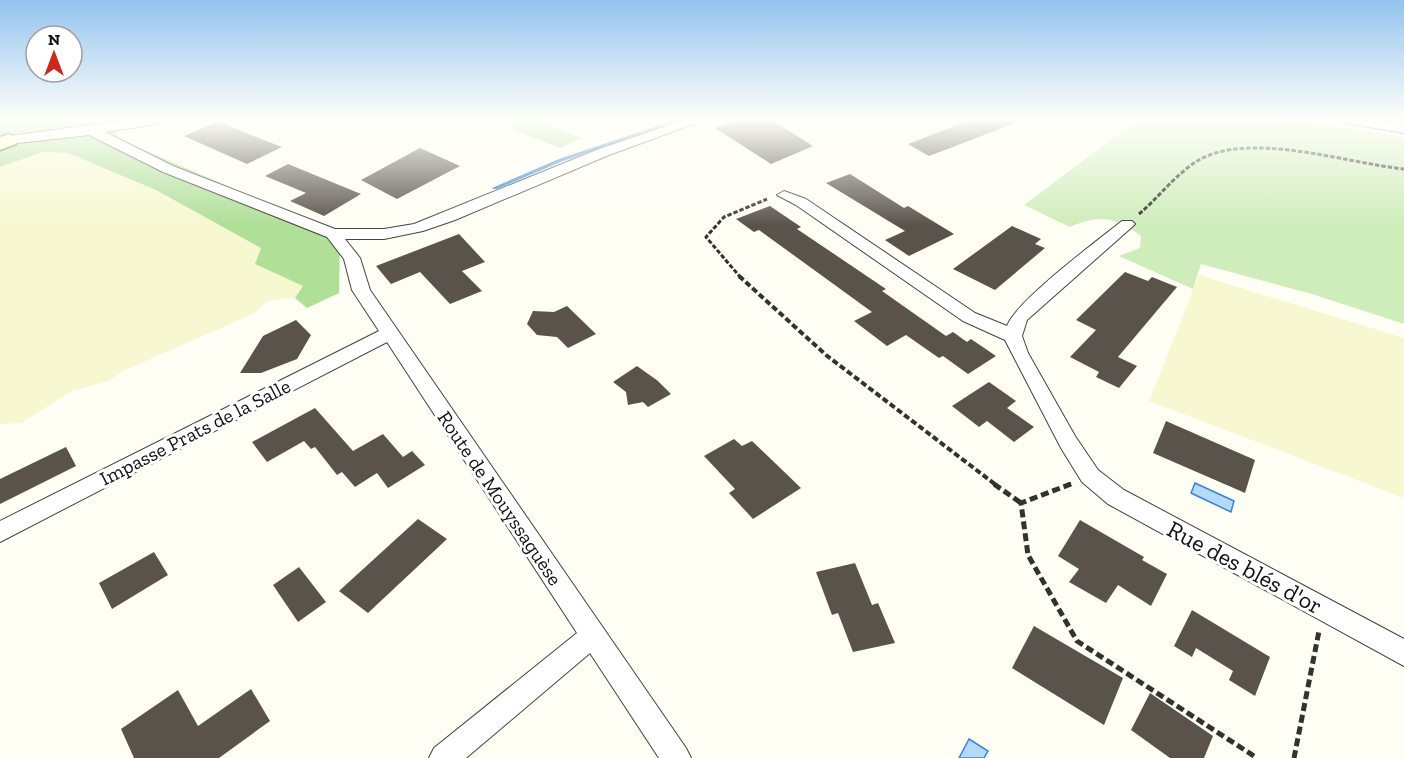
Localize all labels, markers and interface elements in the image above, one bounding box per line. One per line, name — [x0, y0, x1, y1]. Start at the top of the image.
north arrow — [24, 24, 84, 84]
text: N — [48, 30, 60, 49]
street label: Impasse Prats de la Salle — [96, 373, 294, 491]
street label: Route de Mouyssaguèse — [433, 406, 567, 590]
street label: Rue des blés d'or — [1162, 514, 1328, 620]

